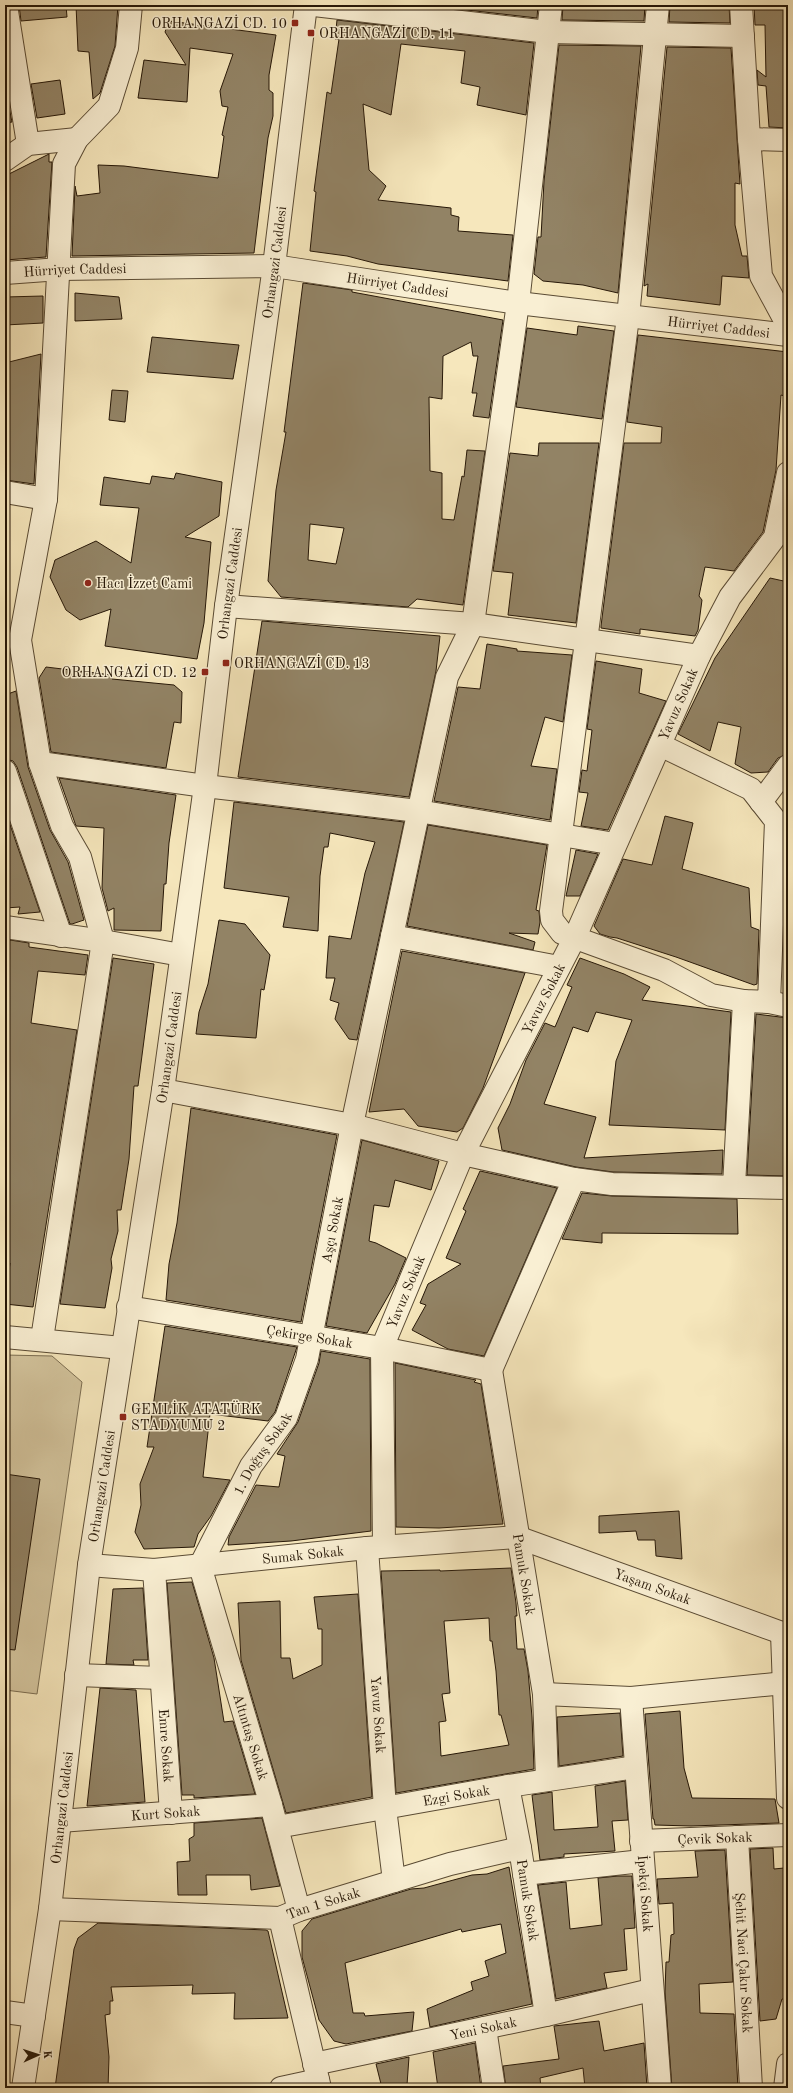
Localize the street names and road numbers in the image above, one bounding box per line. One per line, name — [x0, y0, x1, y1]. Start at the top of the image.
street label: Orhangazi Caddesi — [261, 205, 289, 320]
street label: Hürriyet Caddesi — [23, 262, 127, 280]
street label: Hürriyet Caddesi — [345, 271, 450, 300]
street label: Hürriyet Caddesi — [667, 315, 771, 341]
street label: Orhangazi Caddesi — [216, 526, 245, 640]
street label: Yavuz Sokak — [657, 666, 701, 743]
street label: Yavuz Sokak — [520, 961, 568, 1037]
street label: Orhangazi Caddesi — [155, 990, 185, 1105]
street label: Aşçı Sokak — [320, 1195, 346, 1264]
street label: Yavuz Sokak — [385, 1253, 428, 1331]
street label: Çekirge Sokak — [265, 1323, 354, 1351]
street label: 1. Doğuş Sokak — [231, 1411, 295, 1497]
street label: Orhangazi Caddesi — [87, 1429, 118, 1543]
street label: Pamuk Sokak — [510, 1532, 537, 1616]
street label: Sumak Sokak — [261, 1544, 345, 1567]
street label: Yaşam Sokak — [612, 1567, 693, 1608]
street label: Yavuz Sokak — [368, 1675, 387, 1754]
street label: Altıntaş Sokak — [230, 1692, 270, 1782]
street label: Emre Sokak — [156, 1708, 175, 1783]
street label: Orhangazi Caddesi — [49, 1751, 76, 1865]
street label: Ezgi Sokak — [422, 1783, 491, 1809]
street label: Kurt Sokak — [130, 1804, 201, 1824]
street label: Çevik Sokak — [677, 1830, 753, 1848]
street label: İpekçi Sokak — [635, 1854, 654, 1933]
street label: Pamuk Sokak — [514, 1858, 540, 1942]
street label: Tan 1 Sokak — [284, 1886, 362, 1923]
street label: Şehit Naci Çakır Sokak — [732, 1892, 754, 2034]
street label: Yeni Sokak — [449, 2015, 518, 2043]

